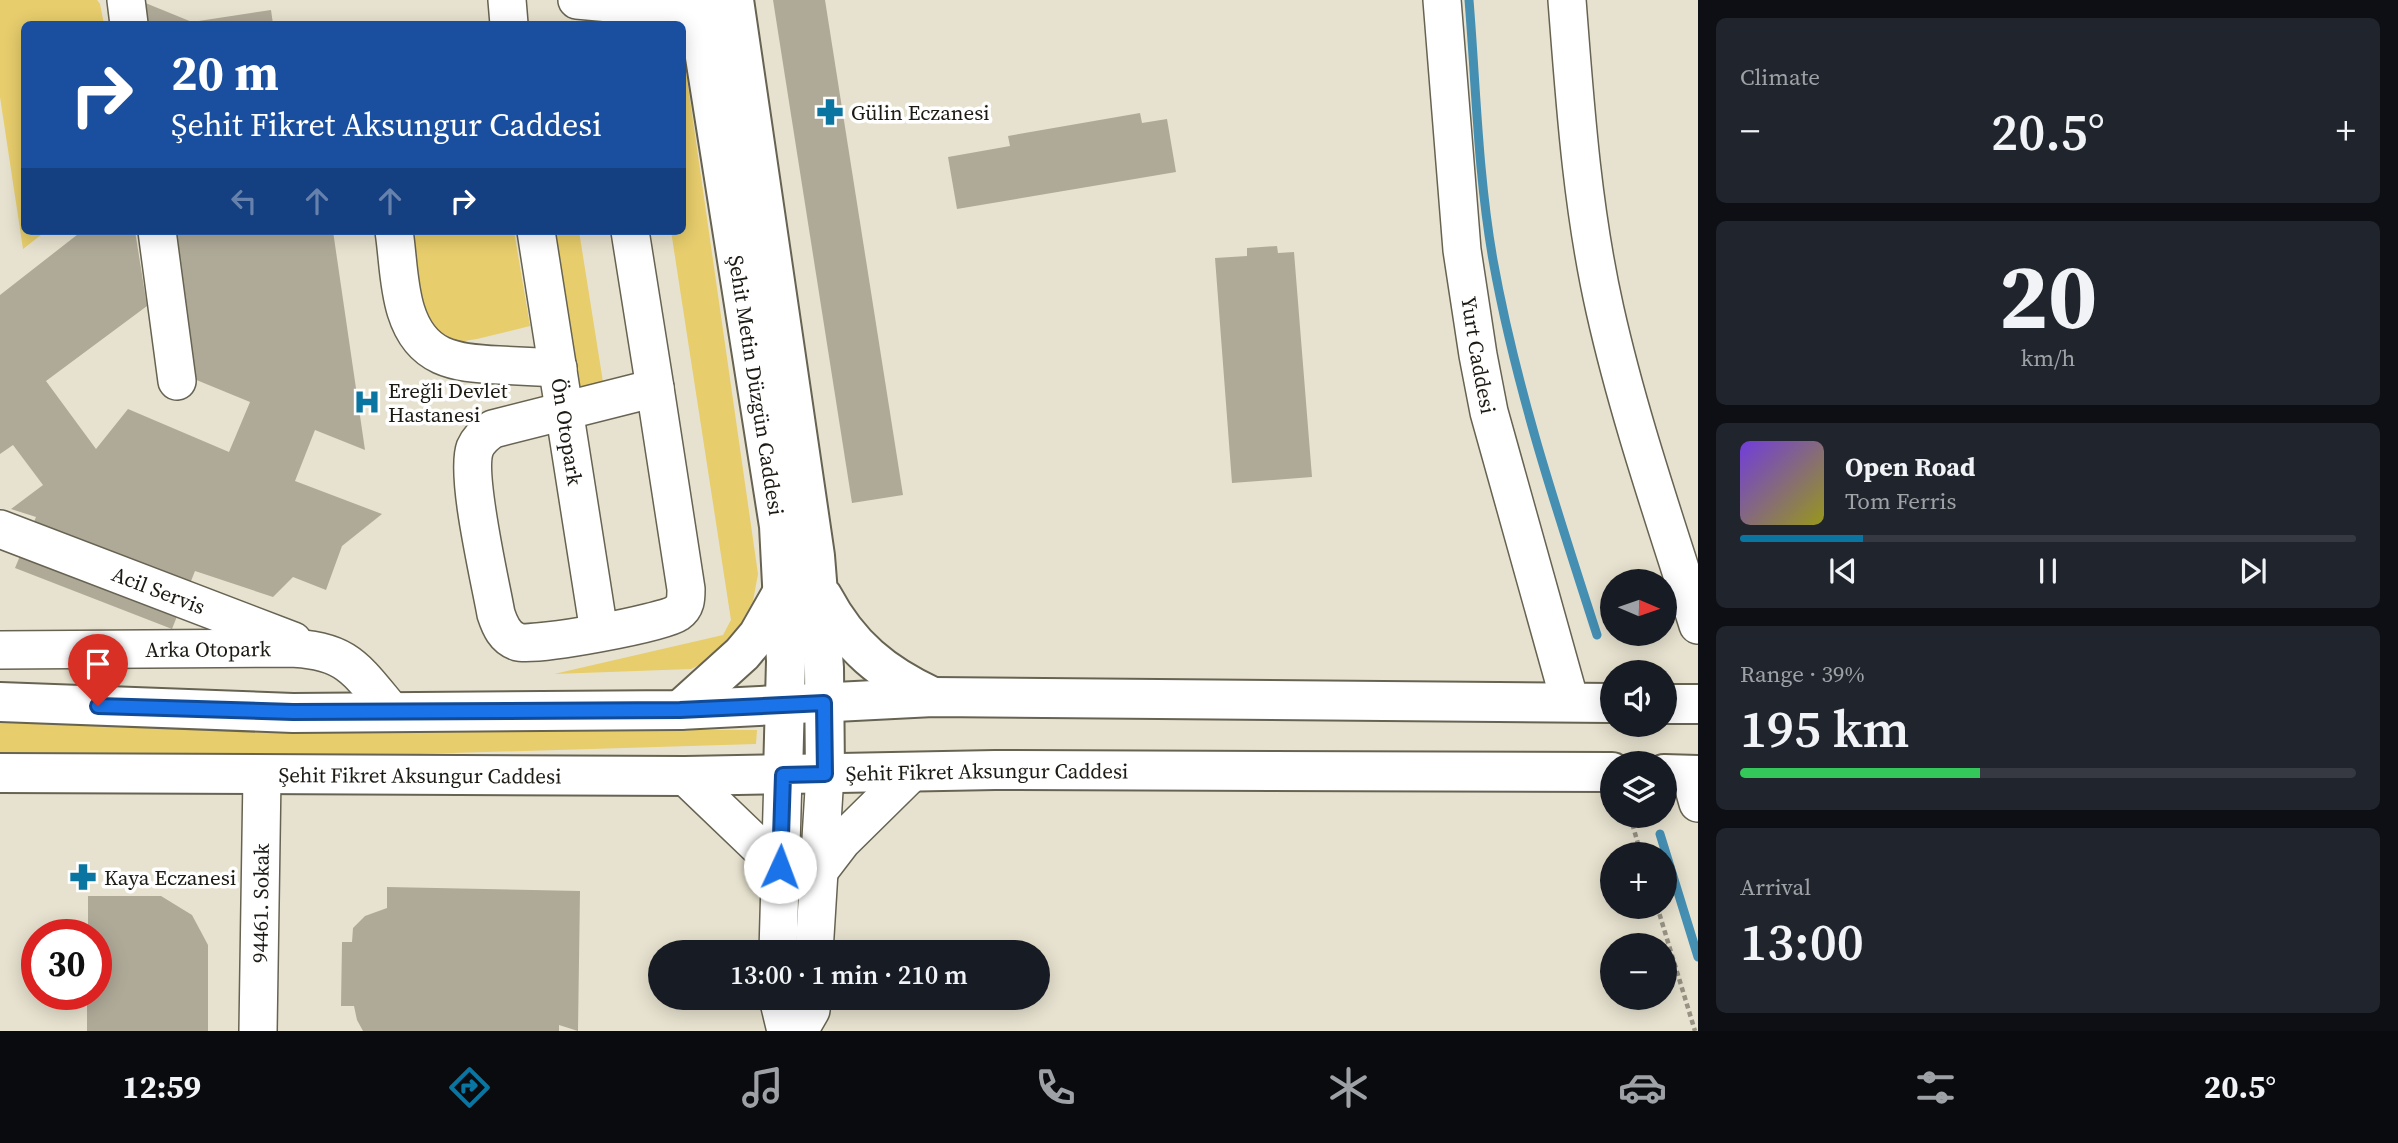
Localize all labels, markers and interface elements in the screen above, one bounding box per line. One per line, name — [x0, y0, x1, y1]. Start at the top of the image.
text: 20 m — [171, 39, 279, 106]
icon: right — [56, 49, 147, 140]
text: Climate — [1740, 61, 1820, 93]
text: 20.5° — [1991, 96, 2105, 167]
pharmacy icon: Gülin Eczanesi — [815, 97, 845, 127]
place label: Gülin Eczanesi — [851, 98, 990, 127]
text: Şehit Fikret Aksungur Caddesi — [171, 103, 602, 147]
text: − — [1740, 105, 1760, 157]
text: + — [2336, 105, 2356, 157]
icon: left — [225, 182, 263, 220]
icon: ahead — [298, 182, 336, 220]
icon: ahead — [371, 182, 409, 220]
icon: right — [444, 182, 482, 220]
text: 20 — [1999, 234, 2097, 358]
street label: Şehit Metin Düzgün Caddesi — [722, 253, 792, 518]
street label: Yurt Caddesi — [1455, 294, 1503, 416]
text: km/h — [2021, 342, 2075, 374]
place label: Ereğli Devlet Hastanesi — [388, 376, 508, 429]
street label: Ön Otopark — [545, 376, 590, 488]
hospital icon: Ereğli Devlet Hastanesi — [352, 387, 382, 417]
text: Open Road — [1845, 449, 1976, 485]
text: Tom Ferris — [1845, 485, 1956, 517]
icon: previous — [1824, 552, 1862, 590]
icon: pause — [2029, 552, 2067, 590]
icon: next — [2234, 552, 2272, 590]
street label: Acil Servis — [108, 559, 210, 621]
north arrow — [1600, 569, 1676, 646]
map controls — [1600, 569, 1677, 1010]
pin — [68, 634, 128, 706]
street label: Arka Otopark — [145, 634, 271, 663]
icon: arrive — [79, 645, 117, 683]
text: Range · 39% — [1740, 658, 1865, 690]
button: sound — [1600, 660, 1677, 737]
text: 195 km — [1740, 693, 1909, 764]
button: layers — [1600, 751, 1677, 828]
street label: Şehit Fikret Aksungur Caddesi — [845, 755, 1128, 787]
street label: Şehit Fikret Aksungur Caddesi — [278, 760, 562, 790]
position arrow — [743, 830, 817, 904]
button: + — [1600, 842, 1677, 919]
street label: 94461. Sokak — [245, 843, 275, 963]
pharmacy icon: Kaya Eczanesi — [68, 862, 98, 892]
place label: Kaya Eczanesi — [104, 863, 236, 892]
text: Arrival — [1740, 871, 1811, 903]
text: 13:00 — [1740, 906, 1864, 977]
speed limit sign: 30 — [21, 919, 112, 1010]
button: − — [1600, 933, 1677, 1010]
text: 13:00 · 1 min · 210 m — [730, 957, 968, 993]
icon: directions — [445, 1063, 494, 1112]
icon: music — [738, 1063, 787, 1112]
icon: phone — [1031, 1063, 1080, 1112]
icon: climate — [1324, 1063, 1373, 1112]
icon: car — [1618, 1063, 1667, 1112]
icon: filters — [1911, 1063, 1960, 1112]
text: 12:59 — [122, 1065, 201, 1109]
text: 20.5° — [2204, 1065, 2276, 1109]

